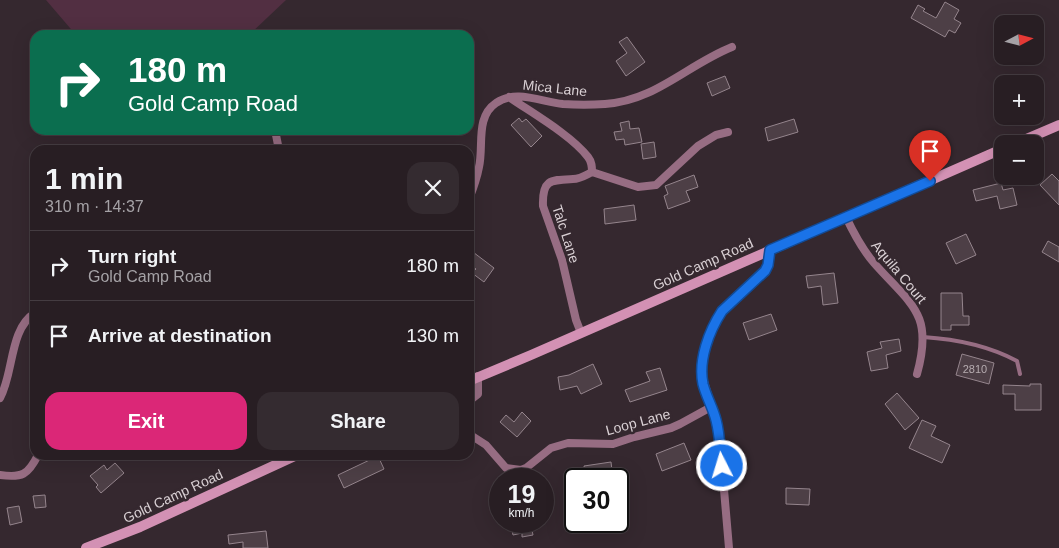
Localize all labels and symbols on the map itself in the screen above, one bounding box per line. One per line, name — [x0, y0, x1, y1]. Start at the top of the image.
north arrow — [994, 15, 1044, 65]
street label: Mica Lane — [522, 77, 588, 99]
pin — [909, 130, 951, 181]
street label: Talc Lane — [549, 203, 583, 265]
street label: Gold Camp Road — [650, 235, 756, 293]
street label: Aquila Court — [868, 237, 930, 307]
house number: 2810 — [963, 363, 987, 375]
street label: Loop Lane — [604, 406, 672, 438]
position arrow — [695, 439, 747, 491]
street label: Gold Camp Road — [121, 466, 225, 526]
speed limit sign: 30 — [564, 468, 629, 533]

